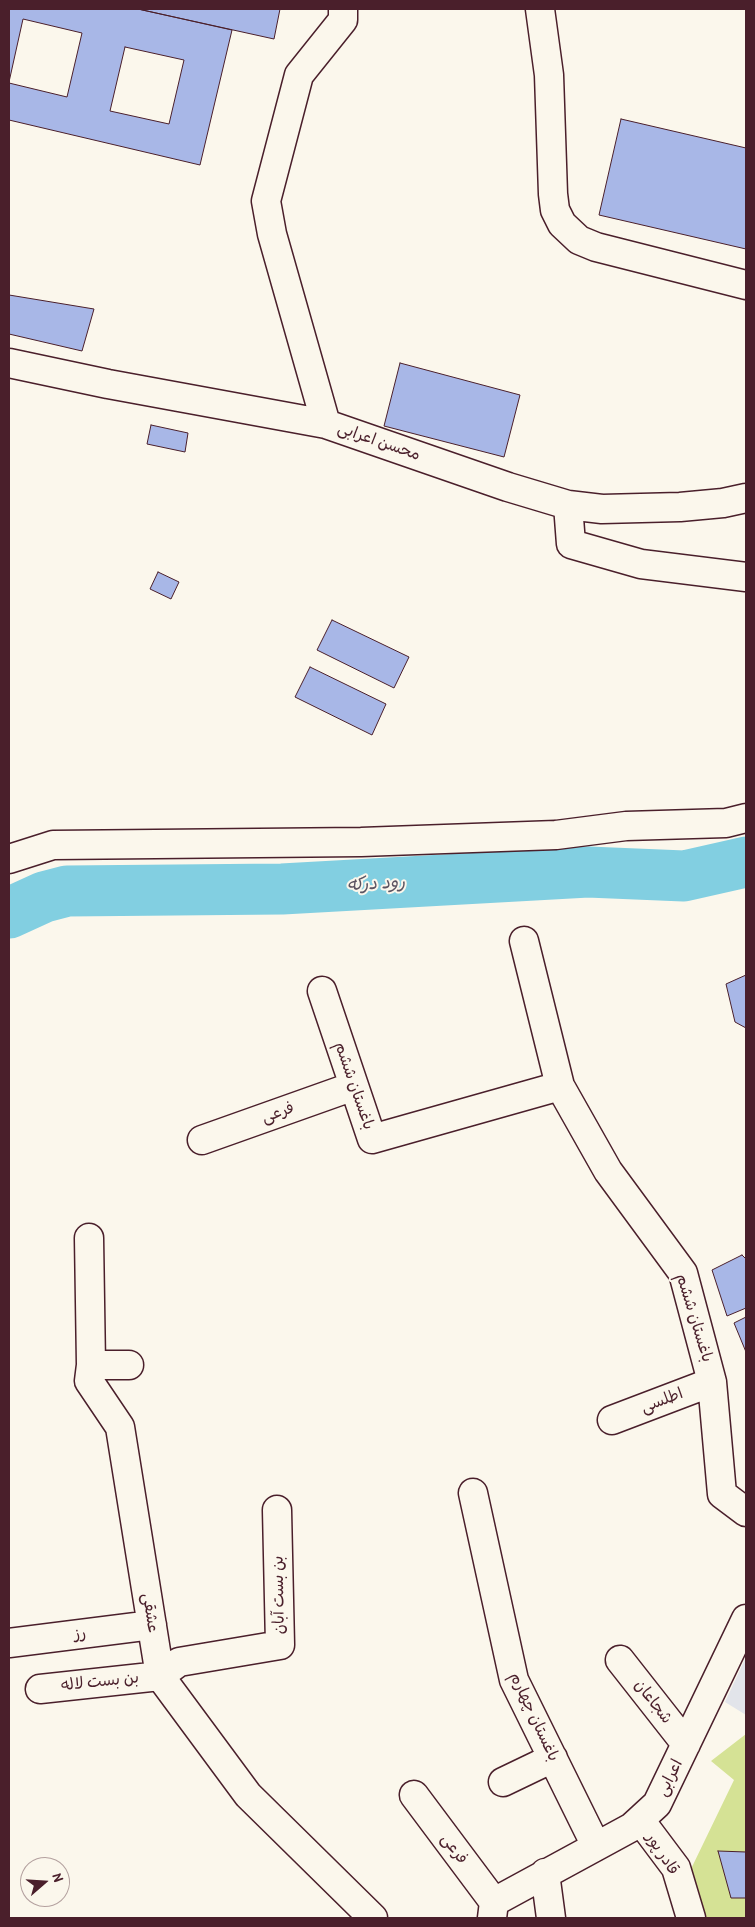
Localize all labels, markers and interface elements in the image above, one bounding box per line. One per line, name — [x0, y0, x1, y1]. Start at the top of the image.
street label: محسن اعرابی — [335, 419, 423, 465]
water label: رود درکه — [346, 872, 406, 896]
street label: باغستان ششم — [330, 1040, 378, 1132]
street label: فرعی — [259, 1099, 297, 1127]
street label: باغستان ششم — [671, 1271, 717, 1365]
street label: اطلسی — [638, 1384, 686, 1418]
street label: بن بست آبان — [269, 1555, 289, 1635]
street label: عشقی — [137, 1592, 163, 1634]
street label: رز — [73, 1624, 87, 1644]
street label: بن بست لاله — [60, 1668, 140, 1696]
street label: باغستان چهارم — [505, 1669, 563, 1765]
street label: شجاعان — [630, 1676, 676, 1728]
street label: اعرابی — [653, 1756, 687, 1800]
street label: قادر پور — [641, 1829, 683, 1879]
street label: فرعی — [436, 1830, 472, 1868]
north arrow — [20, 1857, 70, 1907]
text: N — [49, 1871, 69, 1884]

